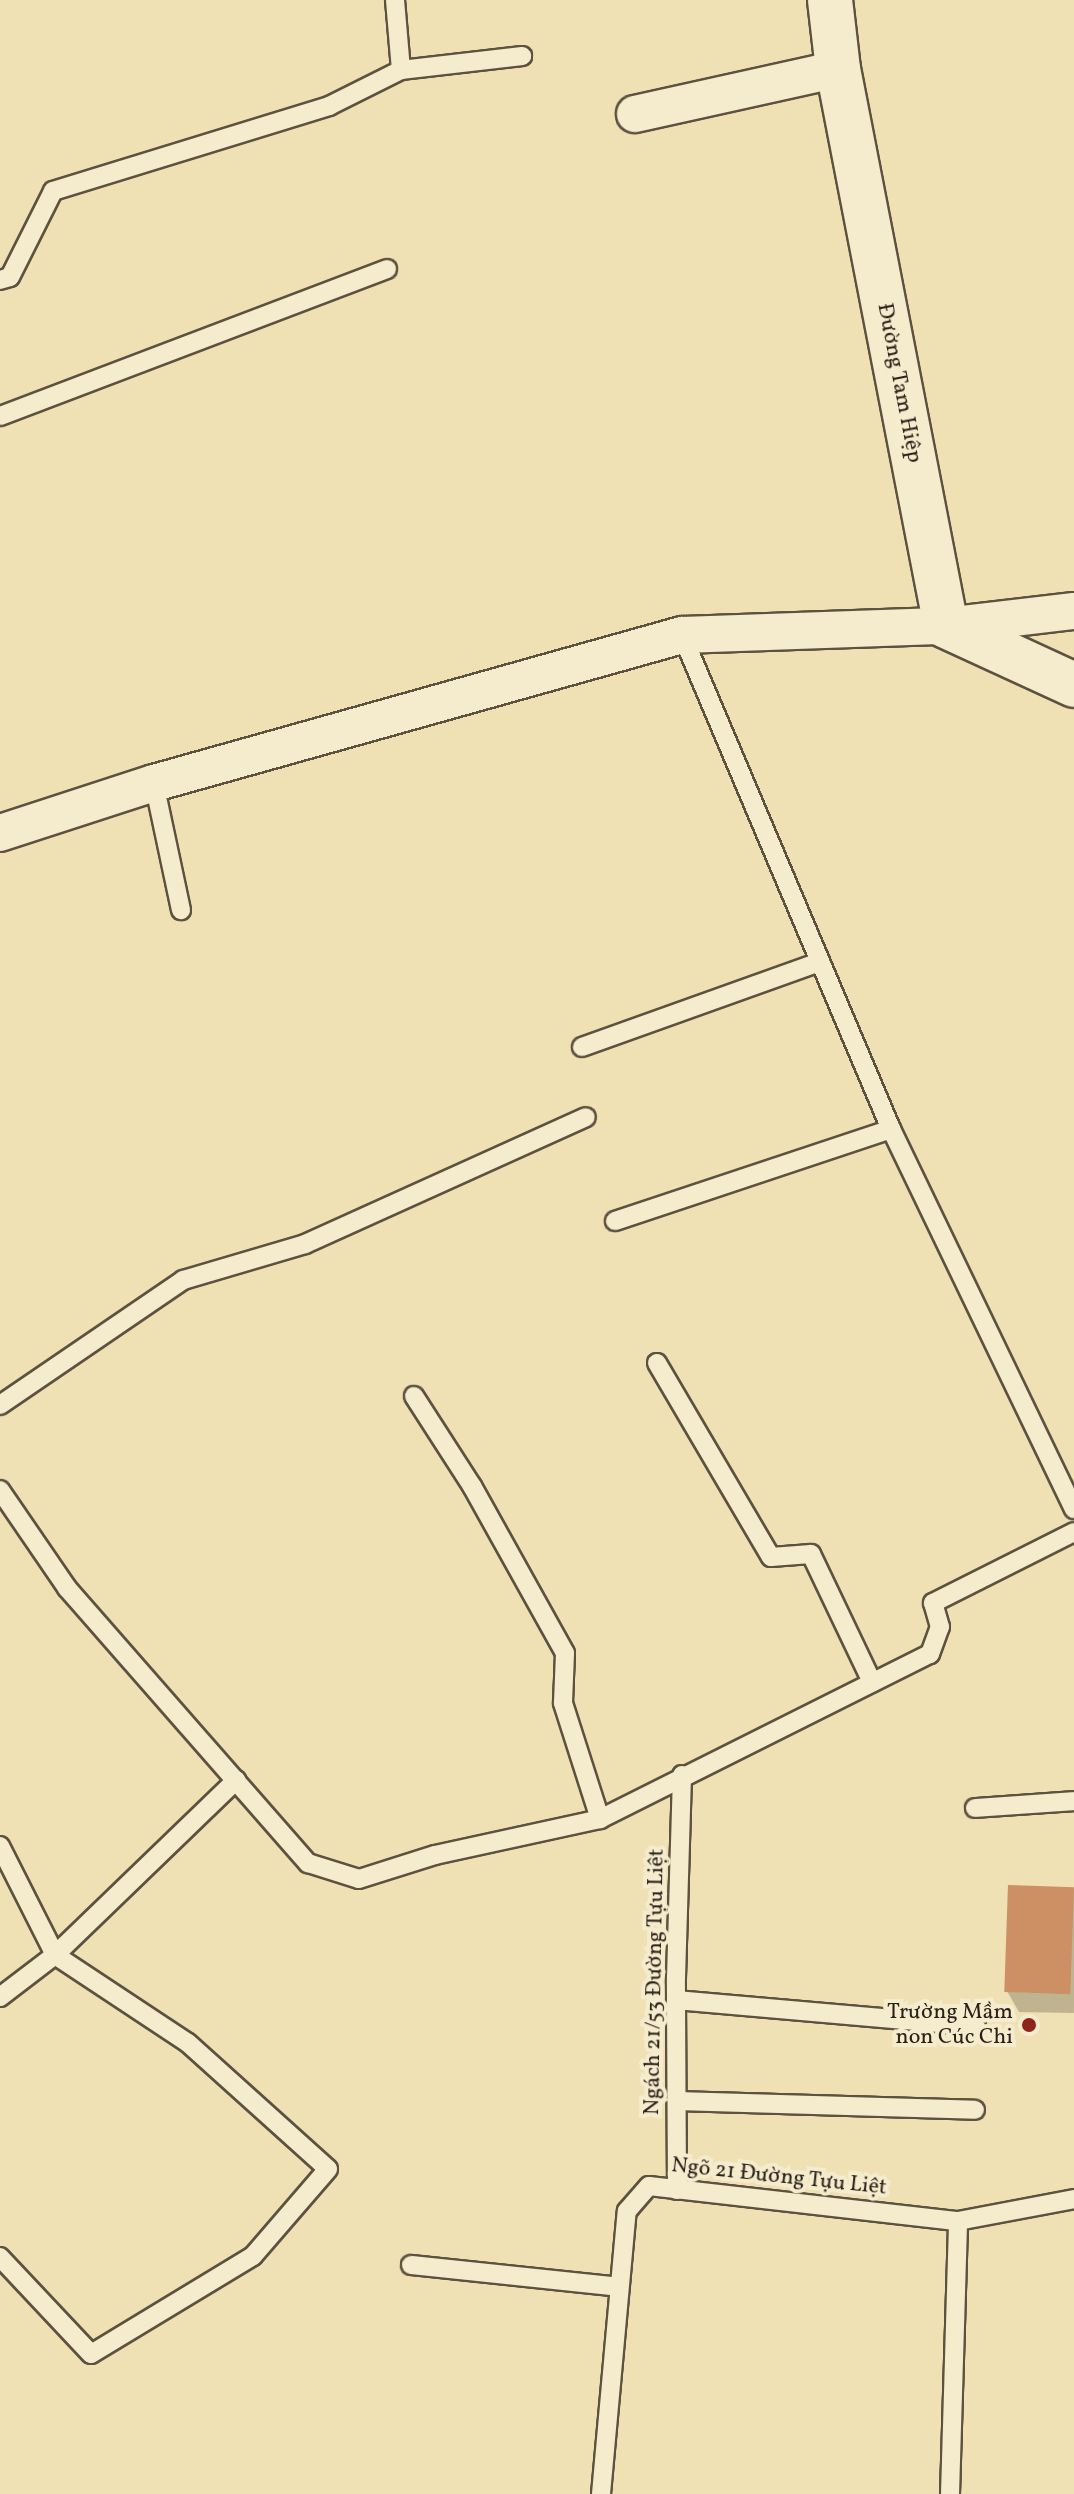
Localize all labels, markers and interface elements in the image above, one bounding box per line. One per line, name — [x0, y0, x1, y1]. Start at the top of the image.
street label: Đường Tam Hiệp — [871, 301, 927, 465]
street label: Ngách 21/53 Đường Tựu Liệt — [639, 1848, 671, 2116]
place label: Trường Mầm non Cúc Chi — [887, 1999, 1013, 2050]
marker: Trường Mầm non Cúc Chi — [1020, 2016, 1038, 2034]
street label: Ngõ 21 Đường Tựu Liệt — [670, 2153, 888, 2201]

